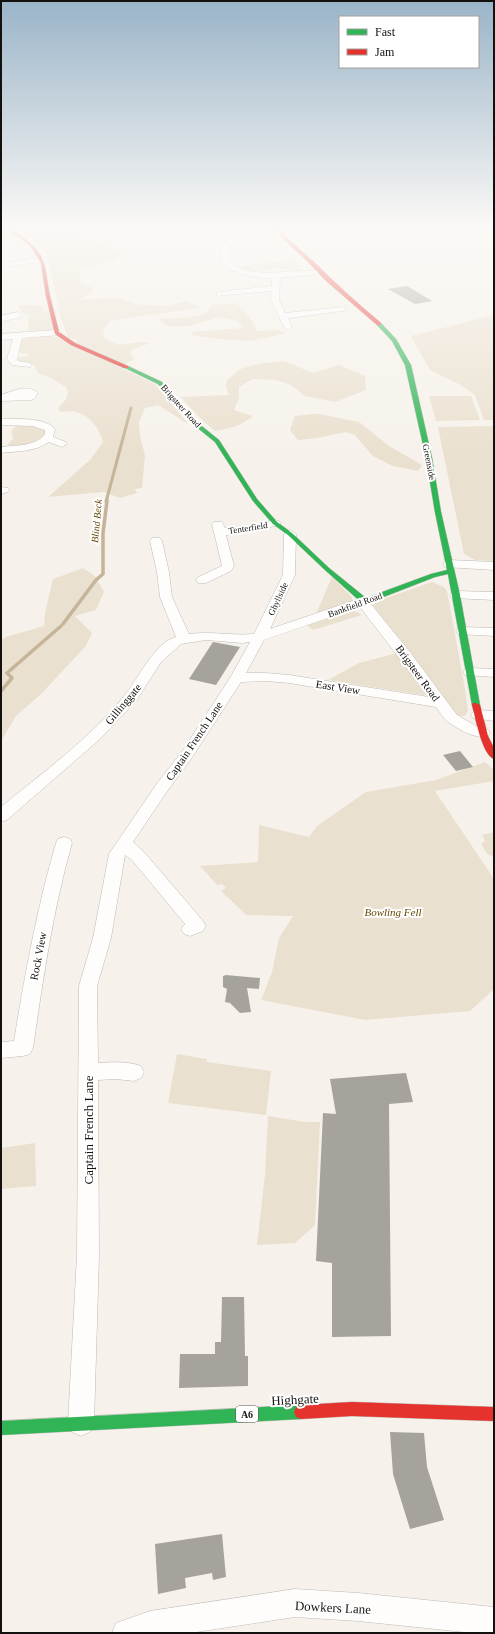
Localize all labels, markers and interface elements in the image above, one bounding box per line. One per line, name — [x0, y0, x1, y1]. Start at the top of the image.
legend — [339, 16, 479, 68]
text: Fast — [375, 25, 396, 39]
text: Jam — [375, 45, 395, 59]
street label: Brigsteer Road — [159, 382, 203, 430]
street label: Greenside — [421, 443, 437, 481]
water label: Blind Beck — [89, 498, 104, 543]
street label: Tenterfield — [228, 520, 269, 536]
street label: Ghyllside — [266, 581, 290, 617]
street label: Bankfield Road — [327, 590, 384, 619]
street label: Brigsteer Road — [394, 643, 443, 704]
street label: East View — [315, 678, 361, 696]
street label: Gillinggate — [102, 681, 144, 727]
street label: Captain French Lane — [163, 699, 225, 783]
park label: Bowling Fell — [364, 906, 422, 918]
street label: Rock View — [27, 931, 49, 981]
street label: Captain French Lane — [81, 1075, 96, 1185]
street label: Highgate — [271, 1391, 319, 1408]
road number: A6 — [236, 1406, 258, 1422]
street label: Dowkers Lane — [295, 1598, 372, 1617]

